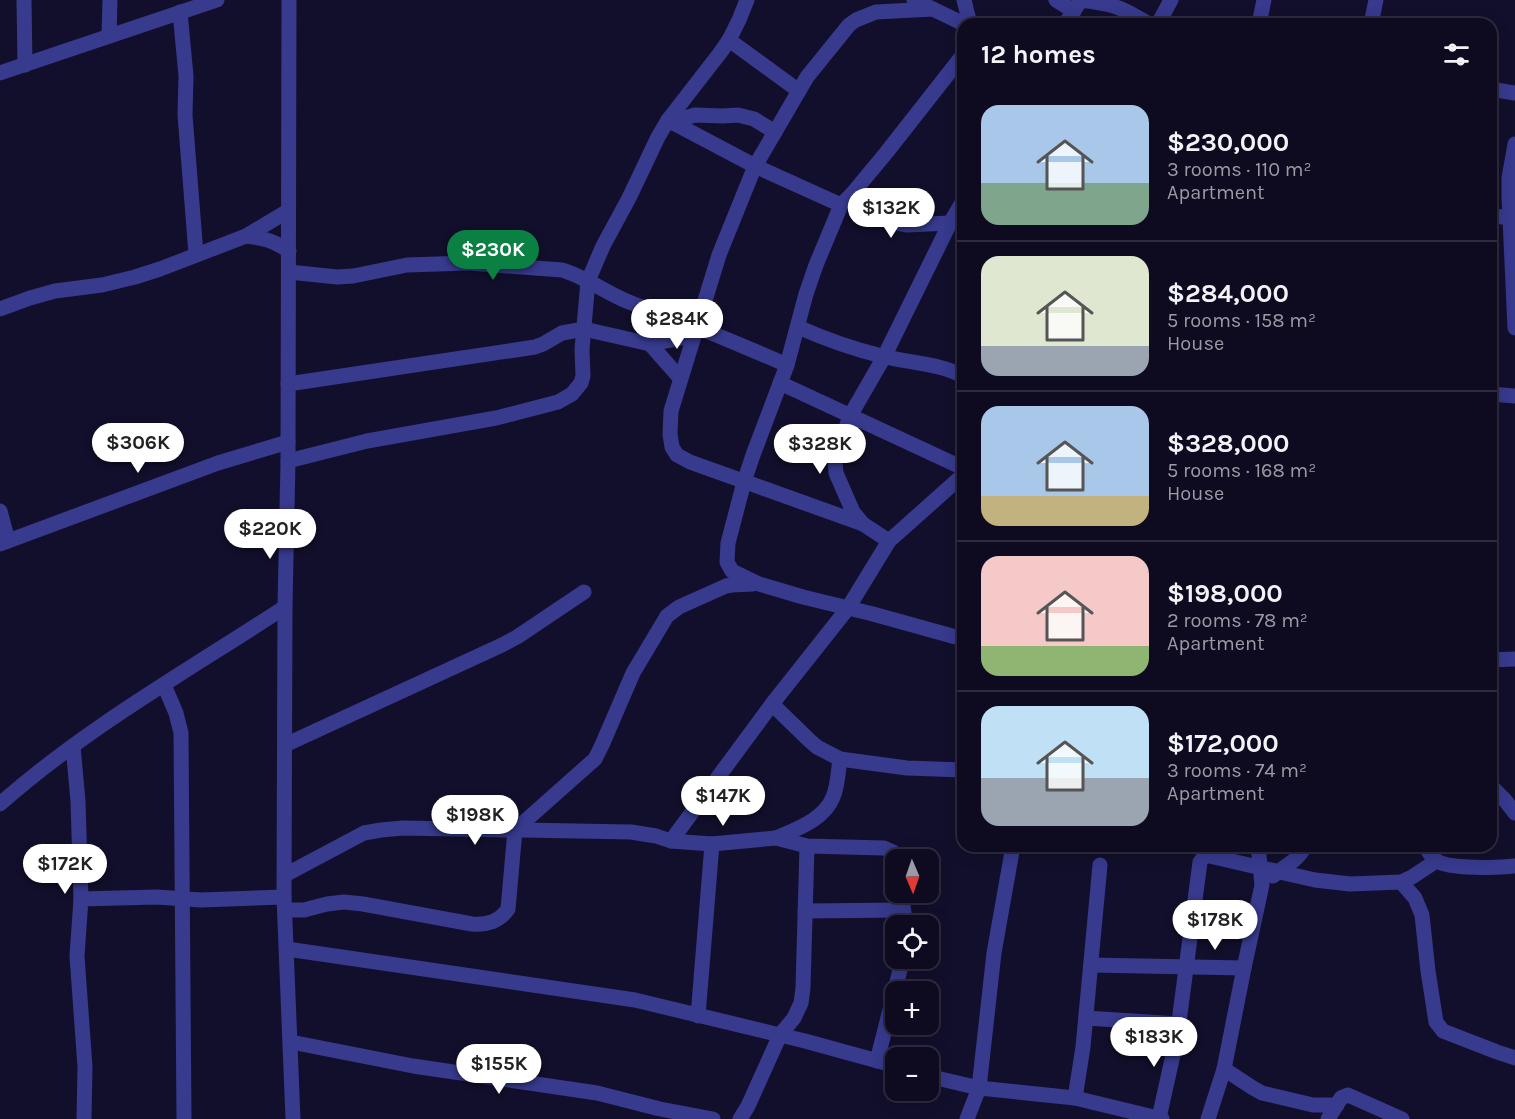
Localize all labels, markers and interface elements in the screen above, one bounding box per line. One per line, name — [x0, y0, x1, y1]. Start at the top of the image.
icon: filters — [1440, 38, 1473, 71]
text: 12 homes — [981, 39, 1096, 70]
text: $230,000 — [1167, 127, 1289, 158]
icon: home — [1029, 129, 1101, 201]
text: 3 rooms · 110 m² — [1167, 158, 1312, 181]
text: Apartment — [1167, 181, 1265, 204]
pin: $132K — [849, 188, 933, 239]
text: $132K — [862, 196, 920, 219]
pin: $230K — [451, 230, 535, 281]
text: $230K — [461, 238, 525, 261]
text: $284,000 — [1167, 278, 1289, 309]
icon: home — [1029, 280, 1101, 352]
pin: $284K — [635, 299, 719, 350]
text: $284K — [645, 307, 709, 330]
text: 5 rooms · 158 m² — [1167, 309, 1316, 332]
text: House — [1167, 332, 1224, 355]
pin: $306K — [96, 423, 180, 474]
pin: $328K — [778, 424, 862, 475]
text: $328,000 — [1167, 428, 1290, 459]
icon: home — [1029, 430, 1101, 502]
text: $306K — [106, 431, 170, 454]
text: $328K — [788, 432, 852, 455]
text: 5 rooms · 168 m² — [1167, 459, 1316, 482]
text: House — [1167, 482, 1224, 505]
pin: $220K — [228, 509, 312, 560]
text: $220K — [238, 517, 302, 540]
text: $198,000 — [1167, 578, 1283, 609]
icon: home — [1029, 580, 1101, 652]
text: 2 rooms · 78 m² — [1167, 609, 1308, 632]
text: Apartment — [1167, 632, 1265, 655]
text: $172,000 — [1167, 728, 1279, 759]
icon: home — [1029, 730, 1101, 802]
text: 3 rooms · 74 m² — [1167, 759, 1307, 782]
pin: $147K — [681, 776, 765, 827]
text: Apartment — [1167, 782, 1265, 805]
text: $147K — [695, 784, 751, 807]
pin: $198K — [433, 795, 517, 846]
text: $198K — [445, 803, 505, 826]
pin: $172K — [23, 844, 107, 895]
north arrow — [885, 849, 939, 903]
map controls — [885, 849, 939, 1101]
text: $172K — [37, 852, 93, 875]
pin: $178K — [1173, 900, 1257, 951]
text: $178K — [1187, 908, 1243, 931]
button: locate — [885, 915, 939, 969]
button: + — [885, 981, 939, 1035]
pin: $183K — [1112, 1017, 1196, 1068]
text: $183K — [1124, 1025, 1184, 1048]
pin: $155K — [457, 1044, 541, 1095]
button: − — [885, 1047, 939, 1101]
text: $155K — [470, 1052, 528, 1075]

